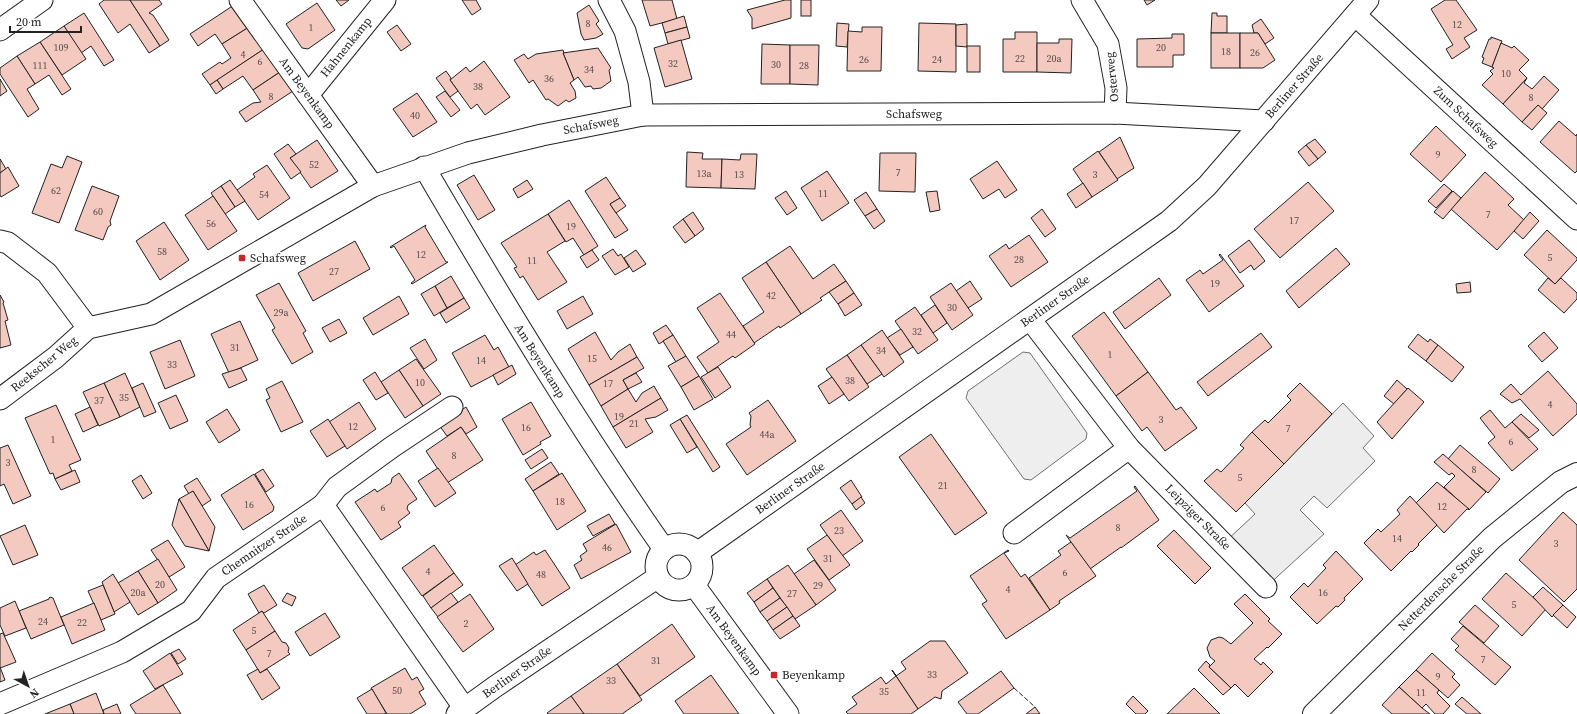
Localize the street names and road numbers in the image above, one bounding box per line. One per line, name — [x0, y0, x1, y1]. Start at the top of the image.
street label: Hahnenkamp — [317, 13, 375, 81]
street label: Berliner Straße — [1261, 50, 1327, 122]
street label: Osterweg — [1101, 51, 1123, 103]
street label: Am Beyenkamp — [276, 54, 338, 132]
street label: Zum Schafsweg — [1430, 83, 1502, 151]
street label: Schafsweg — [886, 106, 942, 122]
street label: Schafsweg — [562, 112, 620, 138]
street label: Berliner Straße — [1017, 271, 1093, 331]
street label: Am Beyenkamp — [511, 321, 569, 401]
street label: Reekscher Weg — [7, 332, 81, 396]
street label: Berliner Straße — [752, 458, 828, 518]
street label: Leipziger Straße — [1162, 481, 1234, 553]
street label: Chemnitzer Straße — [218, 510, 310, 580]
street label: Netterdensche Straße — [1395, 542, 1487, 634]
street label: Am Beyenkamp — [703, 601, 765, 679]
street label: Berliner Straße — [479, 642, 555, 702]

